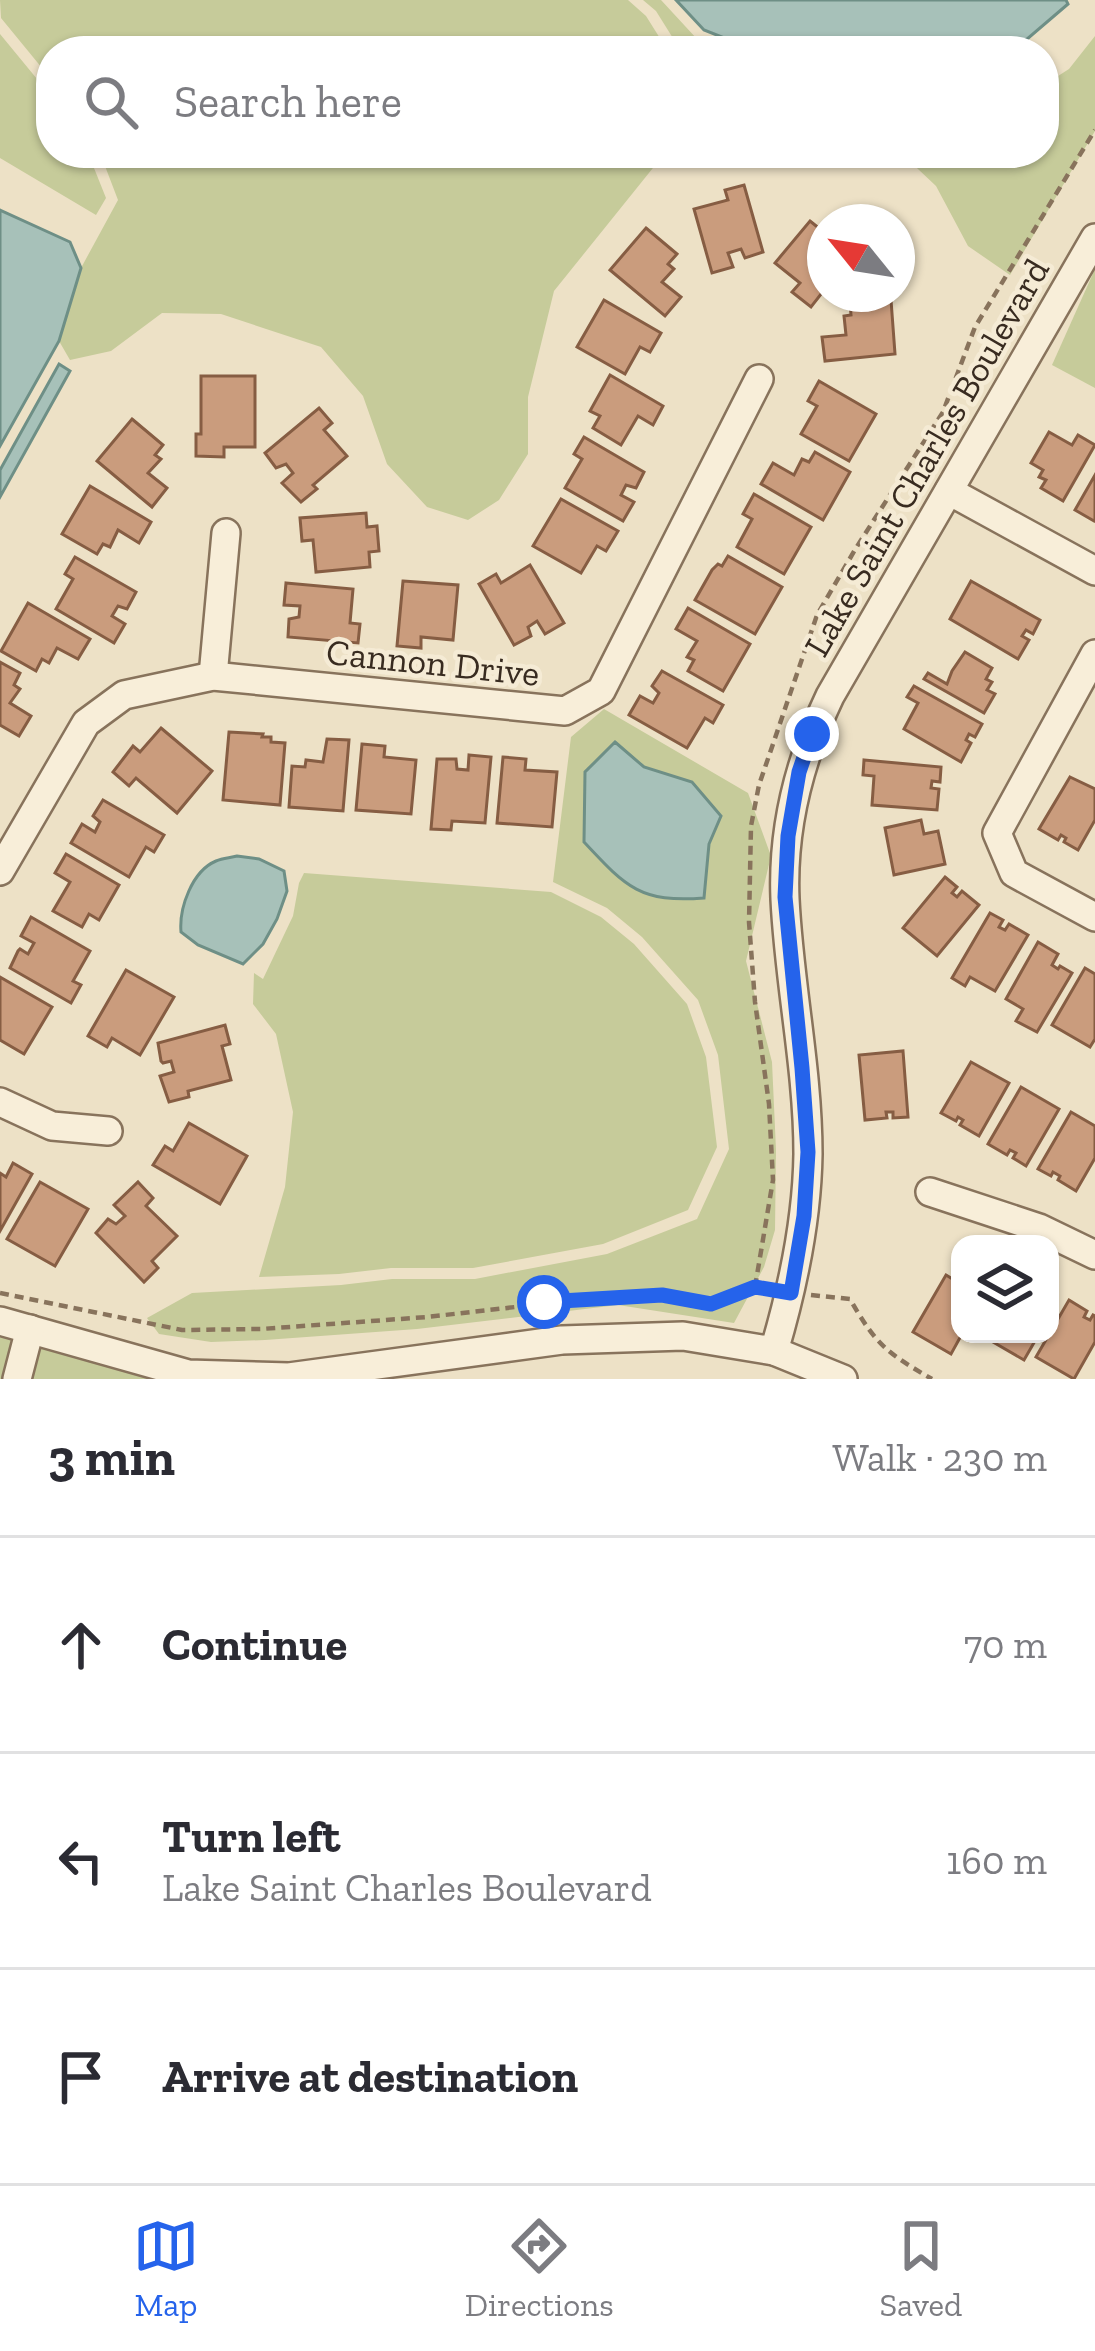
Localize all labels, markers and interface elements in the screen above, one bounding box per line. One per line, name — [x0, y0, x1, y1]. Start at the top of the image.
search box — [36, 36, 1059, 168]
icon: search — [78, 69, 144, 135]
text: Search here — [174, 75, 402, 129]
north arrow — [807, 204, 915, 312]
street label: Lake Saint Charles Boulevard — [795, 251, 1058, 664]
street label: Cannon Drive — [324, 630, 542, 695]
route end — [785, 707, 839, 761]
map controls — [951, 1235, 1059, 1343]
button: layers — [951, 1235, 1059, 1343]
route start — [517, 1275, 571, 1329]
text: 3 min — [48, 1427, 175, 1488]
text: Walk · 230 m — [832, 1434, 1047, 1481]
icon: ahead — [48, 1612, 114, 1678]
text: Continue — [162, 1618, 347, 1672]
text: 70 m — [964, 1621, 1047, 1668]
text: Turn left — [162, 1810, 340, 1864]
icon: left — [48, 1828, 114, 1894]
text: 160 m — [946, 1837, 1047, 1884]
text: Lake Saint Charles Boulevard — [162, 1864, 652, 1911]
icon: arrive — [48, 2044, 114, 2110]
text: Arrive at destination — [162, 2050, 578, 2104]
tab: Map — [133, 2213, 199, 2324]
tab: Directions — [465, 2213, 614, 2324]
tab: Saved — [879, 2213, 962, 2324]

